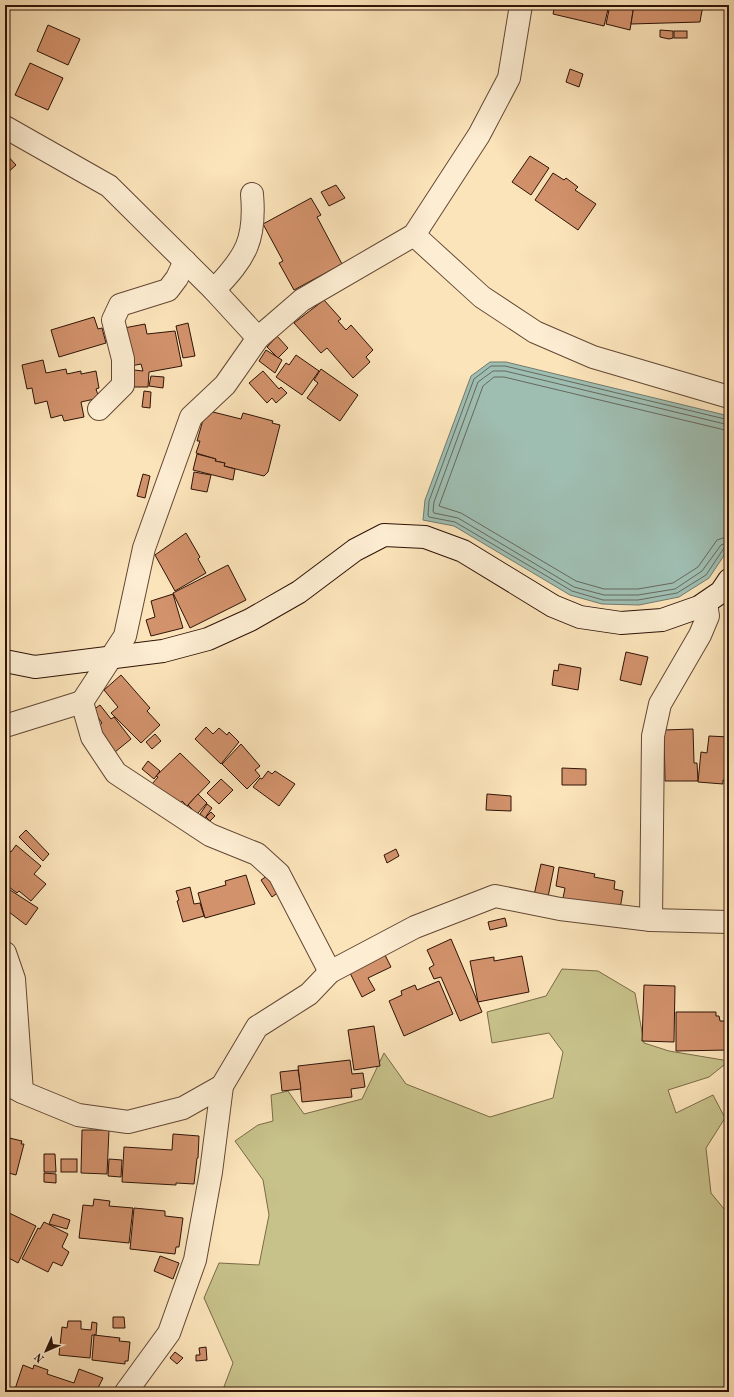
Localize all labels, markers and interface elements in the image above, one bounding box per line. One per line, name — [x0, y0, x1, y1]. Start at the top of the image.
north arrow — [26, 1331, 66, 1371]
text: N — [33, 1350, 47, 1364]

